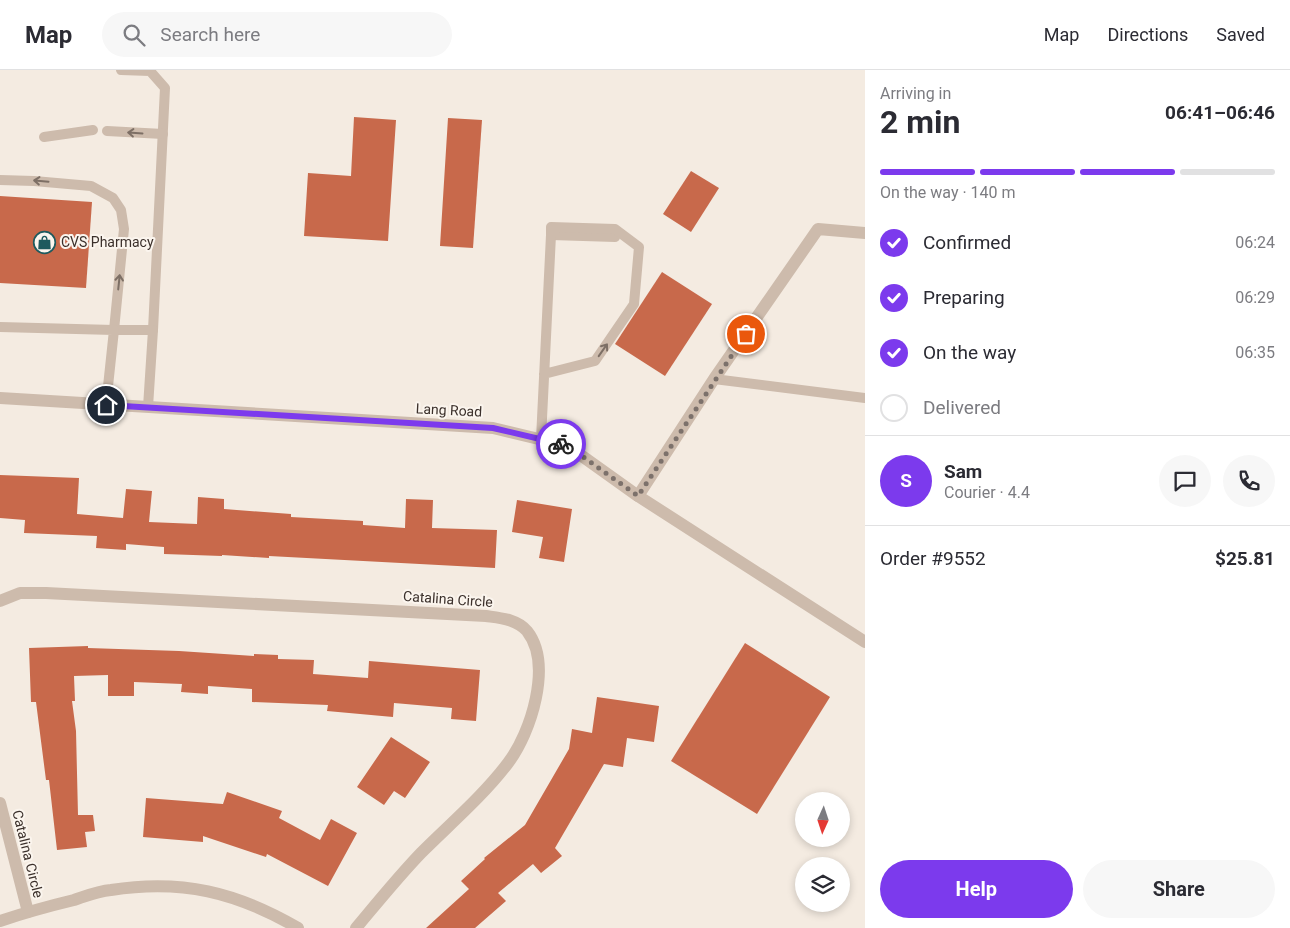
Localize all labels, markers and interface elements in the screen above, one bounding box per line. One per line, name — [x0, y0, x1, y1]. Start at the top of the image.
search box — [102, 12, 452, 57]
text: Map — [25, 21, 72, 49]
icon: search — [120, 21, 148, 49]
text: Search here — [160, 23, 260, 46]
text: Map — [1044, 24, 1079, 45]
text: Directions — [1107, 24, 1188, 45]
text: Saved — [1216, 24, 1265, 45]
text: Arriving in — [880, 84, 951, 103]
text: 06:41–06:46 — [1165, 101, 1275, 124]
text: 2 min — [880, 103, 960, 141]
one-way arrow — [127, 128, 143, 137]
one-way arrow — [33, 177, 49, 186]
text: On the way · 140 m — [880, 183, 1016, 202]
icon: check — [880, 229, 908, 257]
shop icon: CVS Pharmacy — [33, 230, 57, 254]
text: Confirmed — [923, 231, 1011, 254]
text: 06:24 — [1235, 233, 1275, 252]
place label: CVS Pharmacy — [61, 234, 154, 250]
one-way arrow — [114, 274, 124, 290]
icon: check — [880, 284, 908, 312]
text: Preparing — [923, 286, 1005, 309]
text: 06:29 — [1235, 288, 1275, 307]
pin — [725, 313, 767, 355]
icon: bag — [732, 320, 760, 348]
icon: check — [880, 339, 908, 367]
text: On the way — [923, 341, 1016, 364]
one-way arrow — [598, 343, 608, 357]
text: 06:35 — [1235, 343, 1275, 362]
pin — [85, 384, 127, 426]
icon: home — [92, 391, 120, 419]
text: Delivered — [923, 396, 1001, 419]
street label: Lang Road — [415, 400, 483, 420]
courier — [536, 419, 586, 469]
icon: bike — [547, 430, 575, 458]
button: chat — [1159, 455, 1211, 507]
button: phone — [1223, 455, 1275, 507]
text: Sam — [944, 460, 982, 483]
text: S — [900, 469, 912, 492]
text: Courier · 4.4 — [944, 483, 1030, 502]
text: Order #9552 — [880, 547, 986, 570]
text: $25.81 — [1215, 547, 1275, 570]
street label: Catalina Circle — [403, 588, 493, 610]
north arrow — [795, 792, 850, 848]
map controls — [795, 792, 850, 912]
street label: Catalina Circle — [9, 808, 47, 900]
button: layers — [795, 857, 850, 912]
button: Help — [880, 860, 1073, 918]
button: Share — [1083, 860, 1275, 918]

